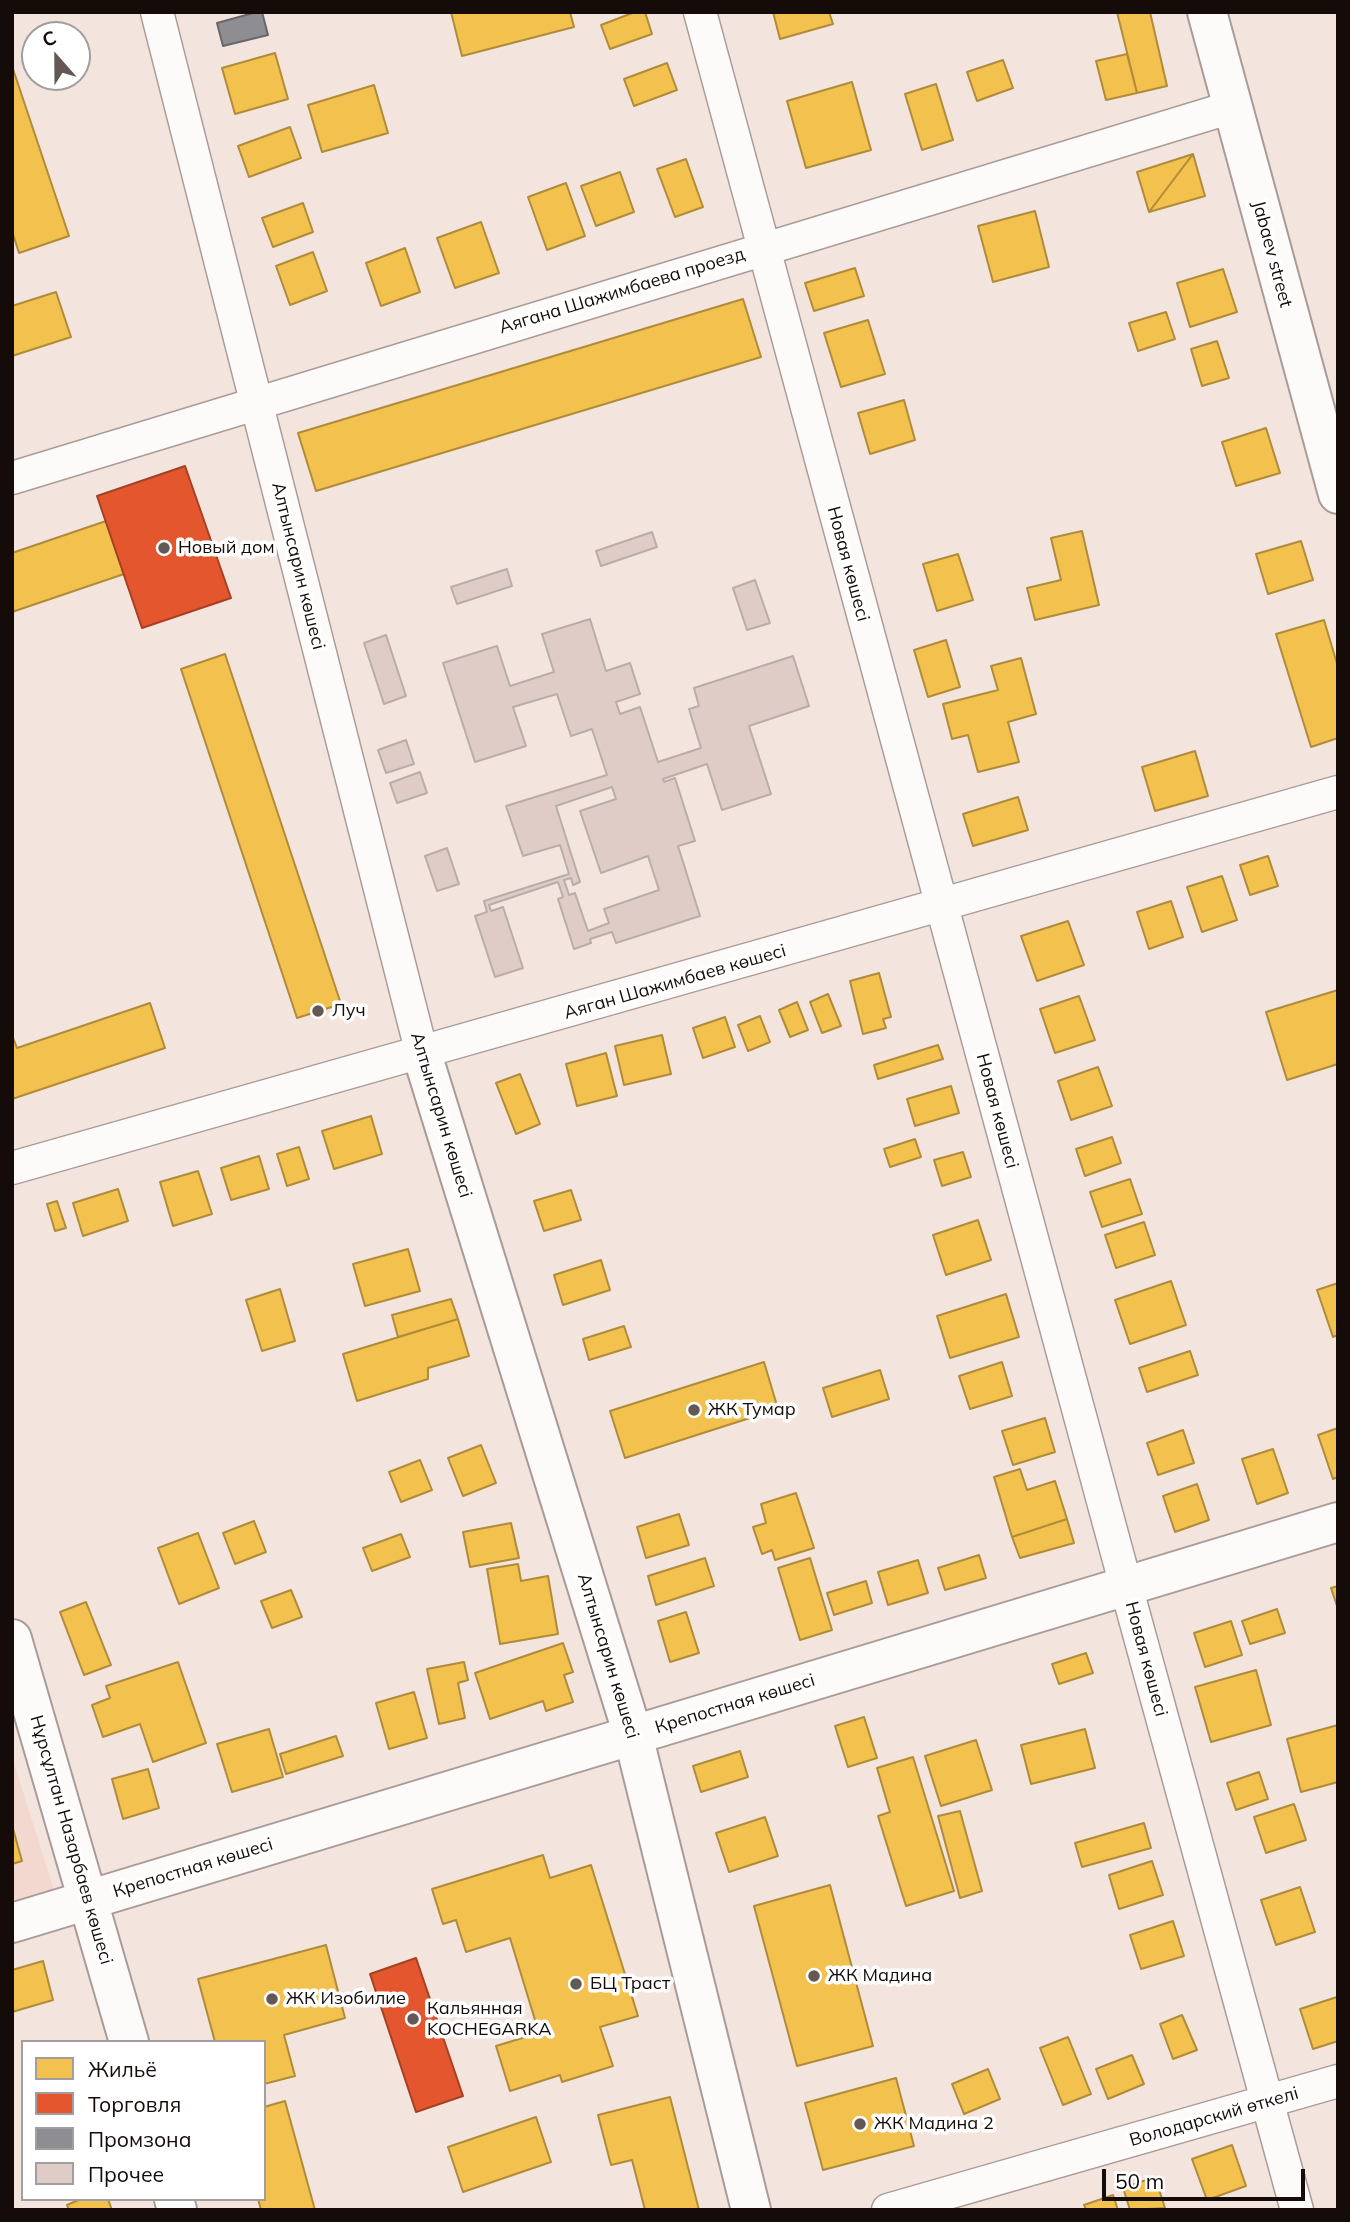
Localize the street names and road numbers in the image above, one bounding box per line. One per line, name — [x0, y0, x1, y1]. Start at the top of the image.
street label: Jabaev street — [1247, 198, 1297, 310]
street label: Аягана Шажимбаева проезд — [496, 243, 748, 339]
street label: Алтынсарин көшесі — [267, 480, 329, 652]
street label: Новая көшесі — [822, 504, 874, 624]
street label: Аяган Шажимбаев көшесі — [562, 940, 788, 1024]
street label: Алтынсарин көшесі — [406, 1030, 476, 1200]
street label: Новая көшесі — [971, 1051, 1023, 1171]
street label: Алтынсарин көшесі — [573, 1571, 643, 1741]
street label: Новая көшесі — [1120, 1599, 1172, 1719]
street label: Крепостная көшесі — [653, 1669, 817, 1739]
street label: Нұрсұлтан Назарбаев көшесі — [25, 1713, 117, 1967]
street label: Крепостная көшесі — [111, 1833, 275, 1903]
street label: Володарский өткелі — [1127, 2083, 1301, 2151]

